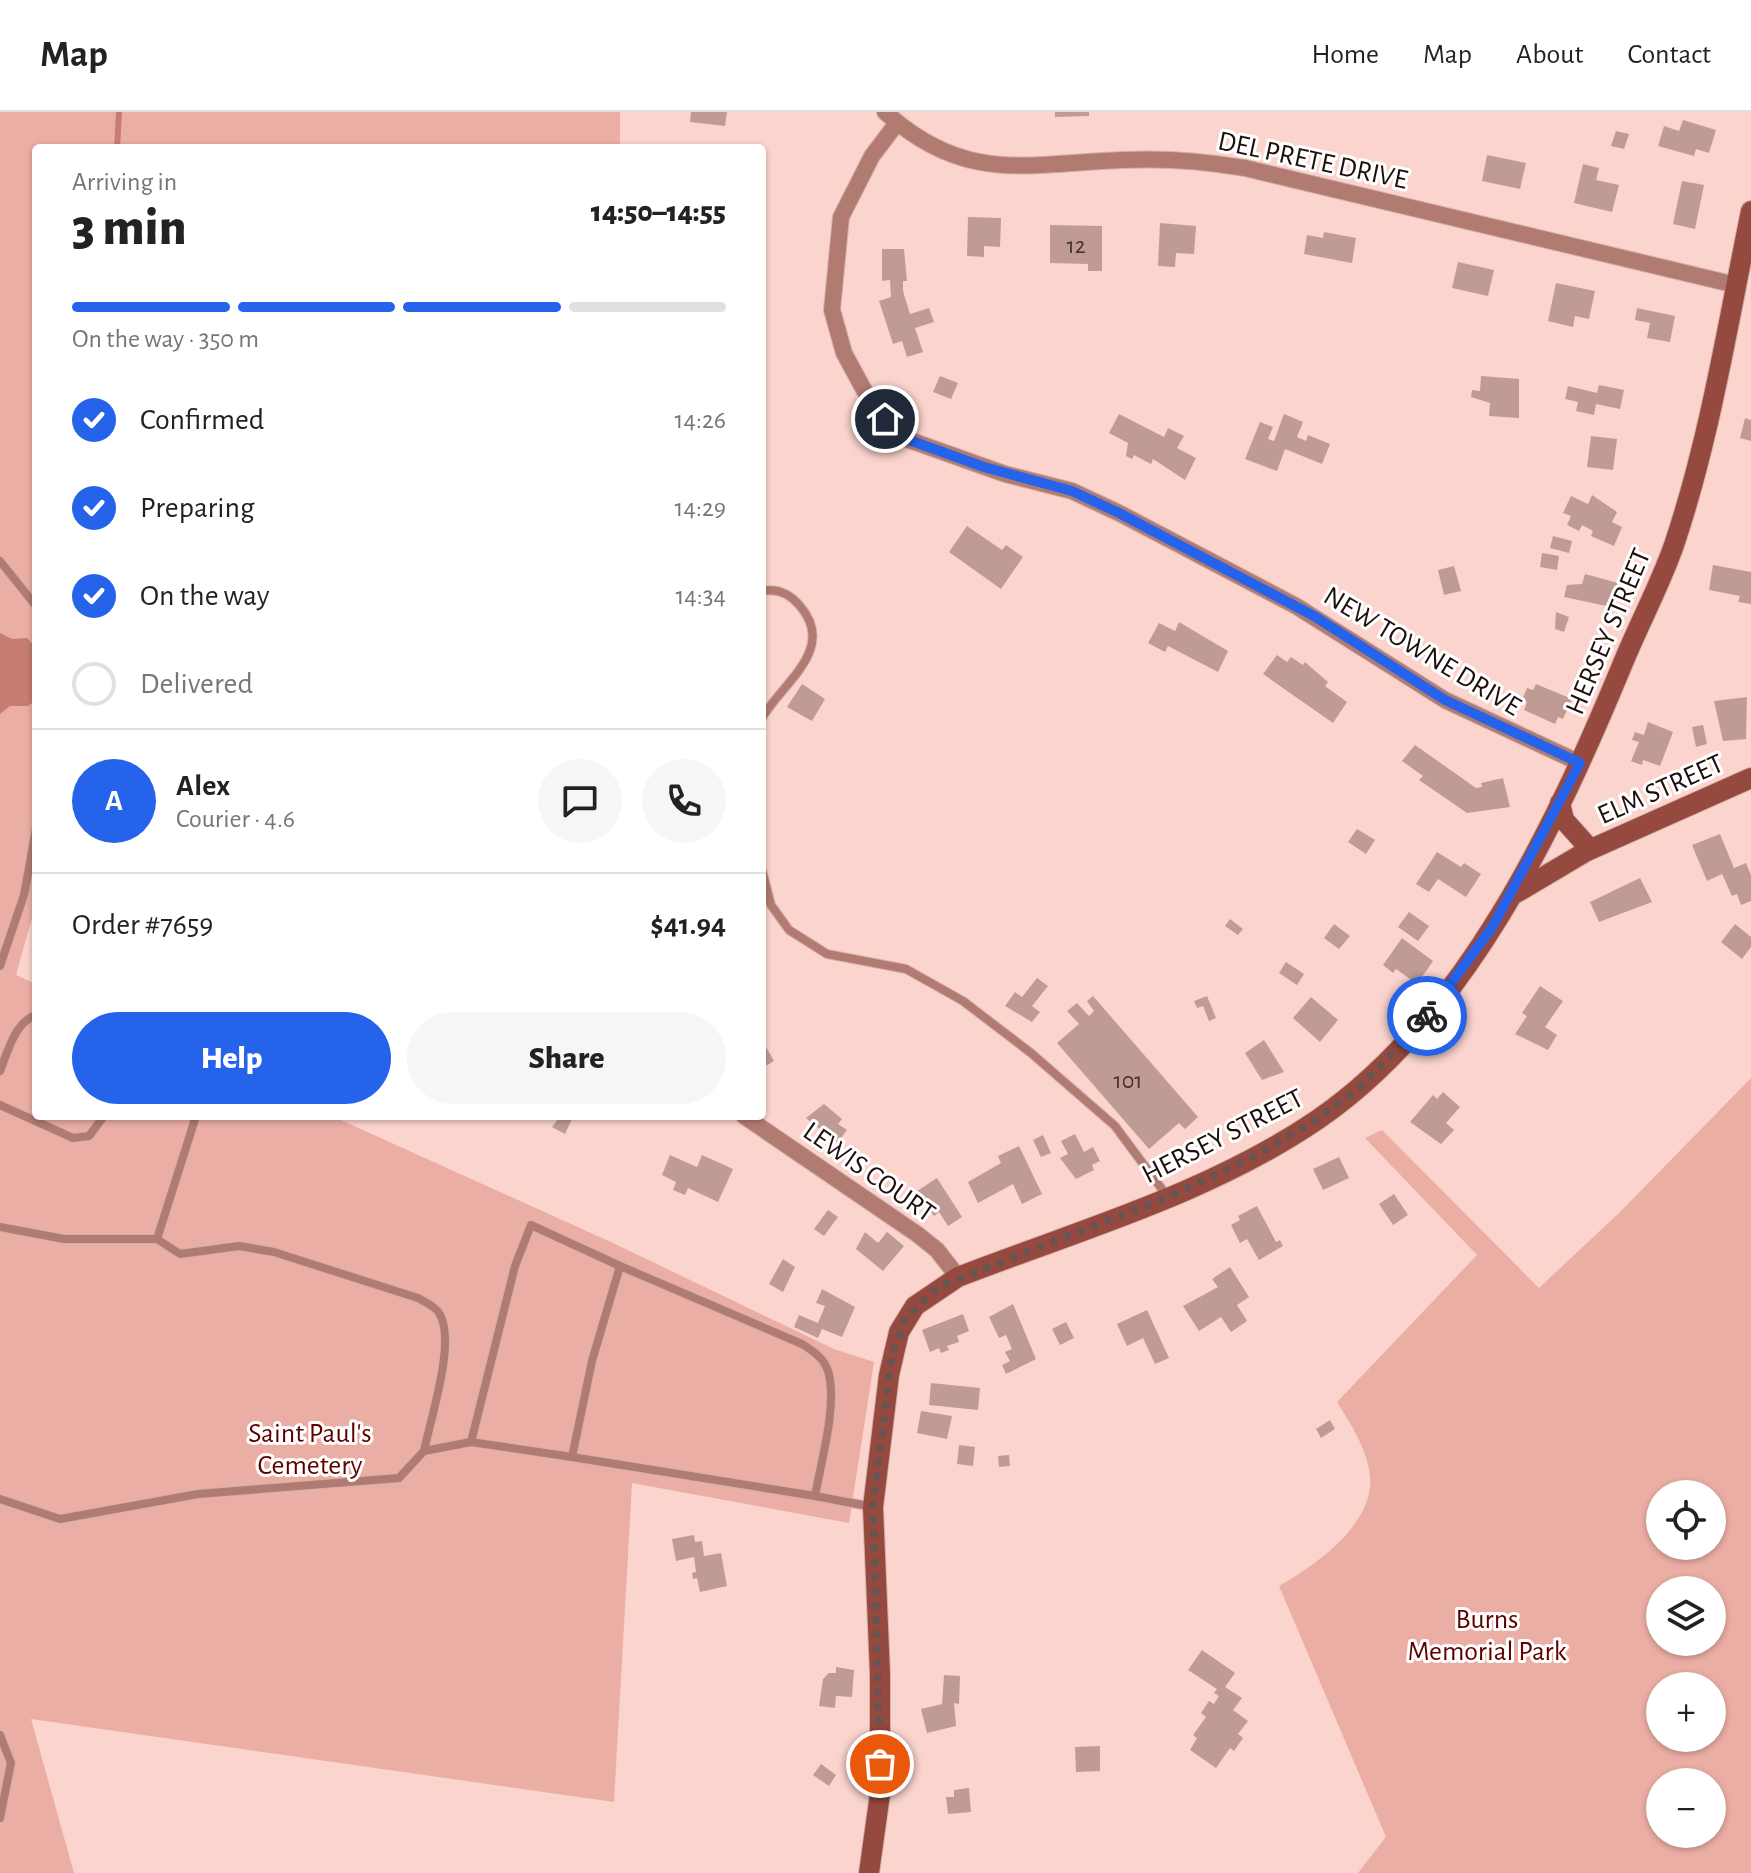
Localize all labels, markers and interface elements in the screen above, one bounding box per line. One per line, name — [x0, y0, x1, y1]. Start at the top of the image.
text: Map — [40, 36, 108, 74]
text: Home — [1312, 41, 1379, 69]
text: Map — [1423, 41, 1472, 69]
text: About — [1516, 41, 1584, 69]
text: Contact — [1628, 41, 1711, 69]
street label: DEL PRETE DRIVE — [1215, 127, 1410, 195]
text: Arriving in — [72, 169, 177, 195]
text: 14:50–14:55 — [591, 197, 726, 227]
text: 3 min — [72, 202, 186, 254]
house number: 12 — [1066, 234, 1086, 258]
text: On the way · 350 m — [72, 326, 259, 352]
pin — [851, 385, 919, 453]
icon: home — [863, 397, 907, 441]
icon: check — [72, 398, 116, 442]
text: Confirmed — [140, 405, 264, 435]
text: 14:26 — [675, 407, 726, 433]
icon: check — [72, 486, 116, 530]
text: Preparing — [140, 493, 255, 523]
text: 14:29 — [675, 495, 726, 521]
street label: HERSEY STREET — [1561, 545, 1656, 719]
icon: check — [72, 574, 116, 618]
text: On the way — [140, 581, 269, 611]
street label: NEW TOWNE DRIVE — [1319, 582, 1525, 721]
text: 14:34 — [675, 583, 726, 609]
text: Delivered — [140, 669, 253, 699]
street label: ELM STREET — [1594, 750, 1728, 830]
button: chat — [538, 759, 622, 843]
button: phone — [642, 759, 726, 843]
text: Alex — [176, 771, 230, 801]
text: A — [105, 786, 123, 816]
text: Courier · 4.6 — [176, 806, 295, 832]
text: Order #7659 — [72, 910, 213, 940]
text: $41.94 — [650, 910, 726, 940]
courier — [1387, 976, 1467, 1056]
icon: bike — [1405, 994, 1449, 1038]
button: Help — [72, 1012, 391, 1104]
button: Share — [407, 1012, 726, 1104]
house number: 101 — [1113, 1069, 1143, 1093]
street label: HERSEY STREET — [1138, 1084, 1308, 1189]
street label: LEWIS COURT — [798, 1117, 940, 1228]
park label: Saint Paul's Cemetery — [248, 1420, 372, 1480]
map controls — [1646, 1480, 1726, 1848]
button: locate — [1646, 1480, 1726, 1560]
button: layers — [1646, 1576, 1726, 1656]
park label: Burns Memorial Park — [1408, 1606, 1567, 1666]
button: + — [1646, 1672, 1726, 1752]
pin — [846, 1730, 914, 1798]
icon: bag — [858, 1742, 902, 1786]
button: − — [1646, 1768, 1726, 1848]

